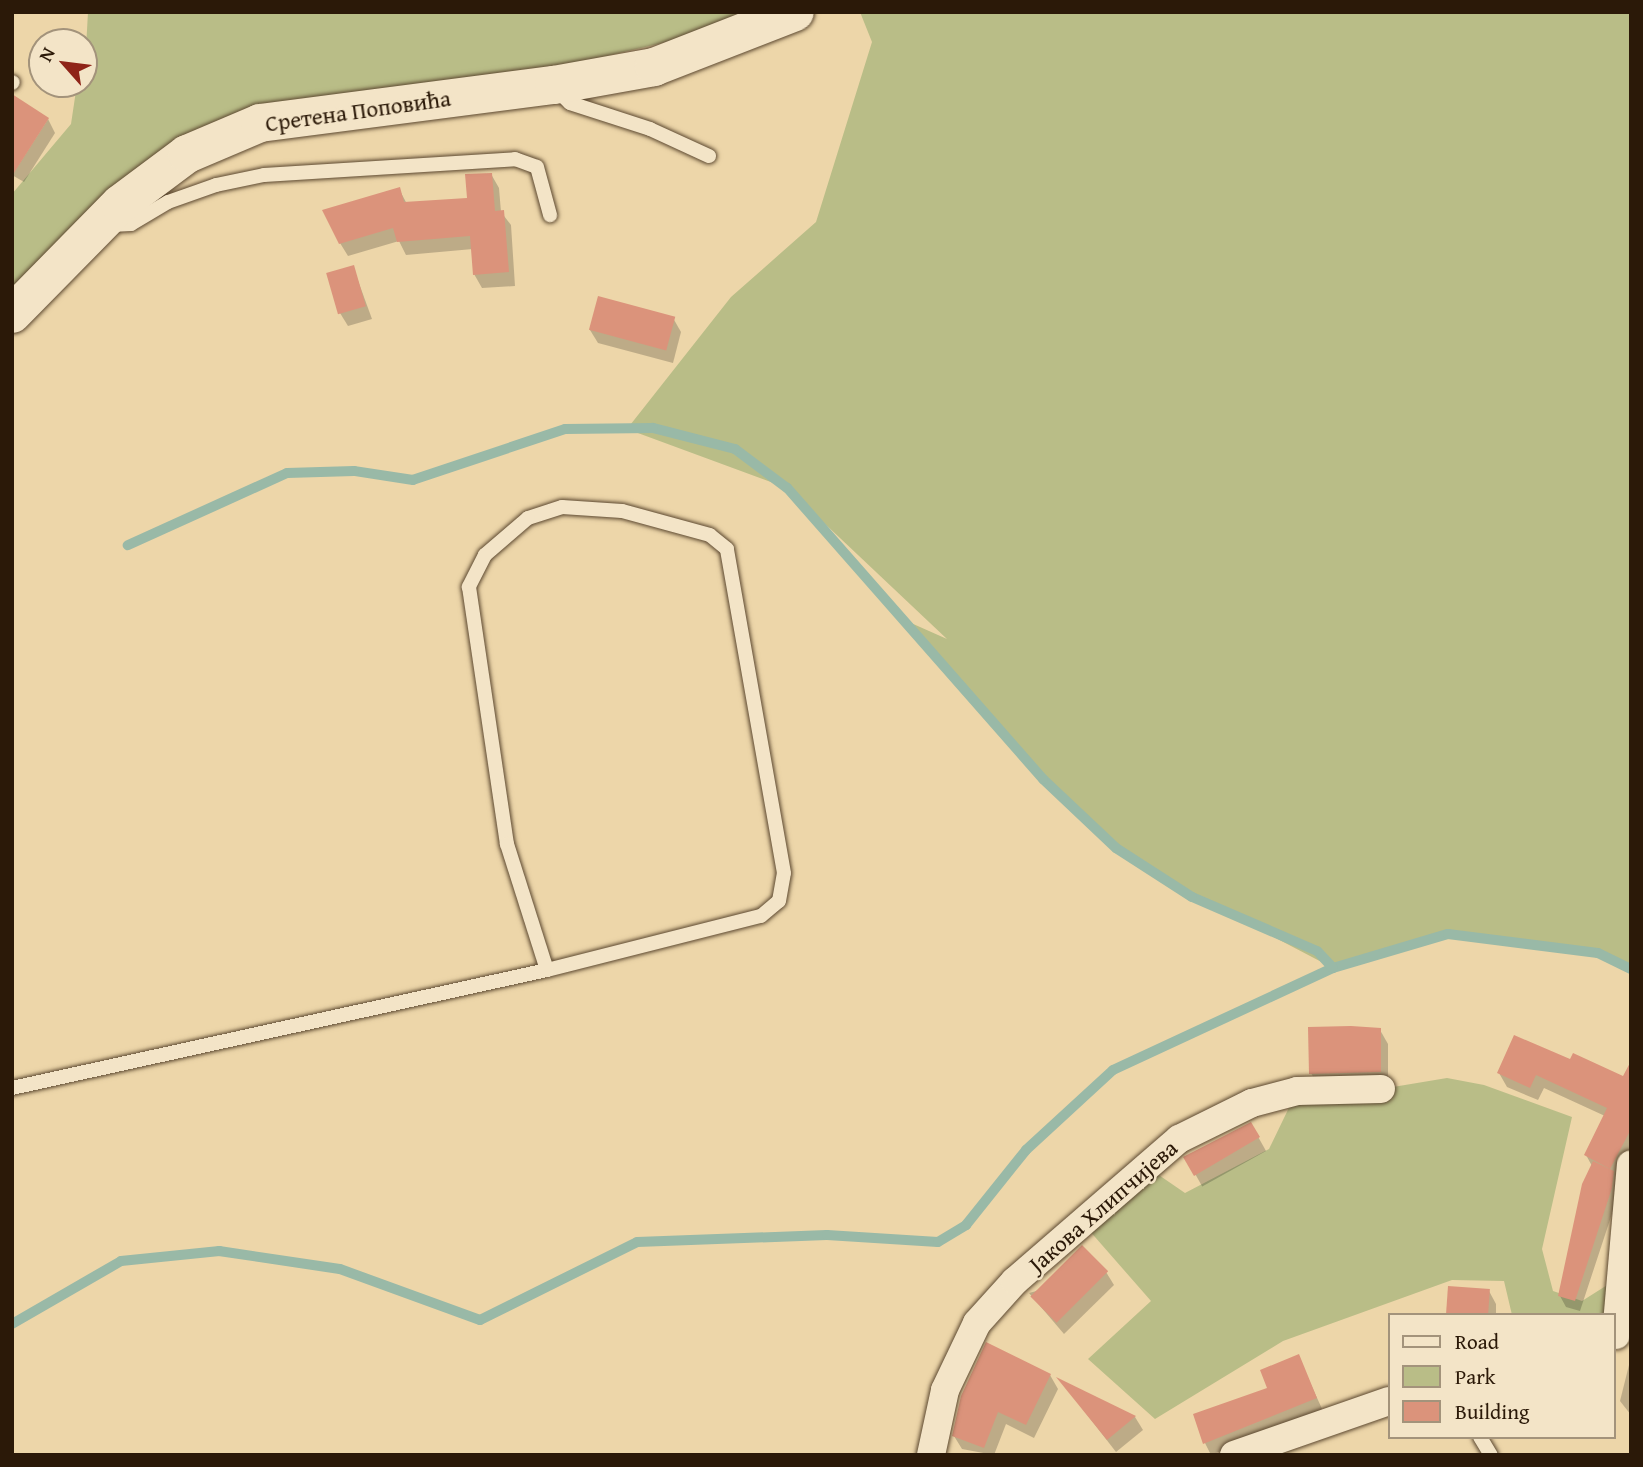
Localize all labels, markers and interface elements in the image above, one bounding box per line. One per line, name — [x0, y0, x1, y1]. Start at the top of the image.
north arrow — [28, 28, 98, 98]
text: N — [31, 42, 62, 66]
street label: Сретена Поповића — [263, 84, 453, 138]
street label: Јакова Хлипчијева — [1023, 1134, 1183, 1278]
legend — [1388, 1313, 1615, 1439]
text: Road — [1455, 1326, 1499, 1357]
text: Park — [1455, 1361, 1496, 1392]
text: Building — [1455, 1396, 1529, 1427]

